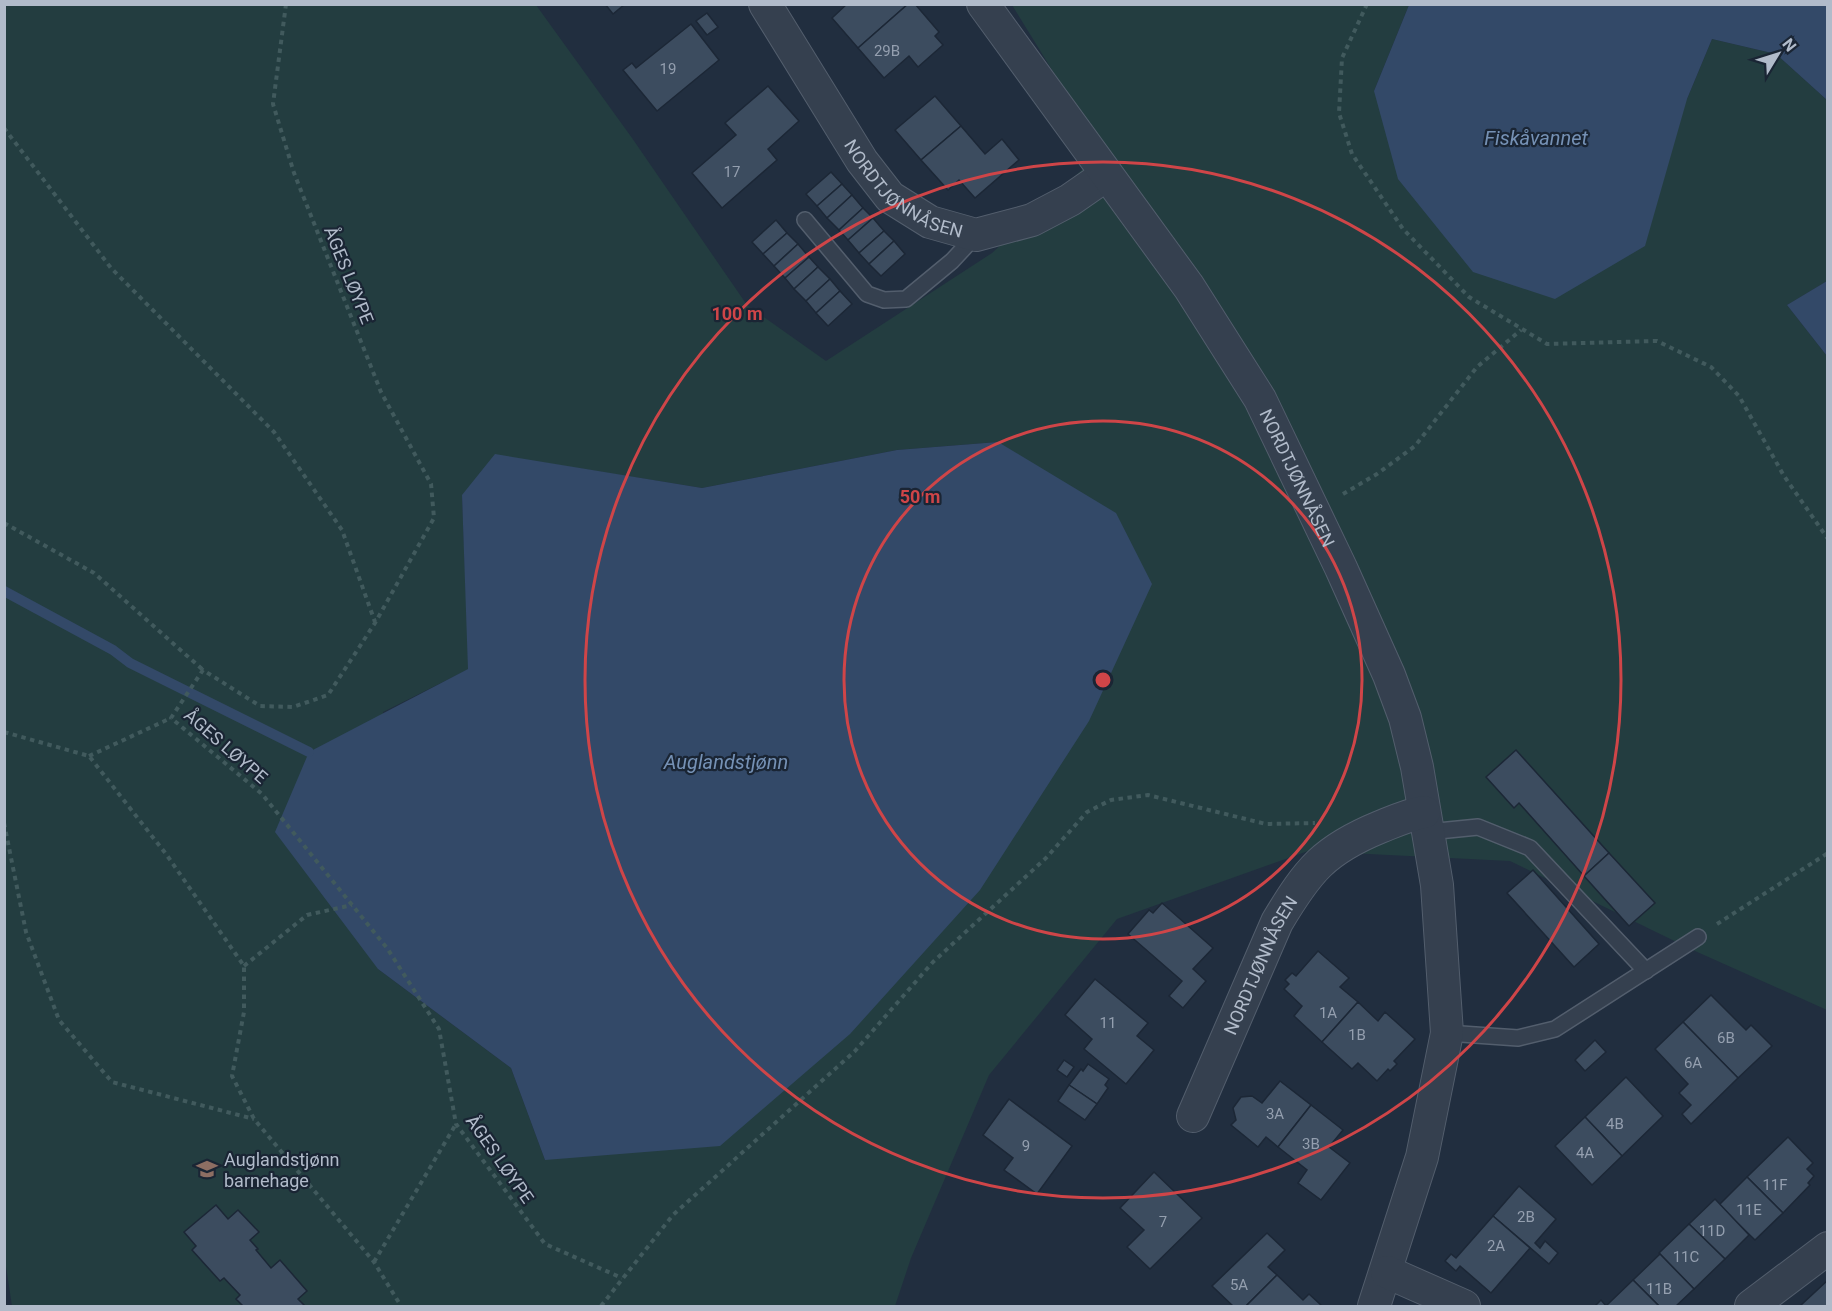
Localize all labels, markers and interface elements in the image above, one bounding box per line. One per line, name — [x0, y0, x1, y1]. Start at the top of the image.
north arrow — [1748, 24, 1808, 84]
text: N — [1778, 35, 1800, 55]
house number: 29B — [874, 42, 900, 60]
house number: 19 — [660, 60, 676, 78]
water label: Fiskåvannet — [1484, 126, 1588, 150]
street label: NORDTJØNNÅSEN — [841, 135, 965, 241]
house number: 17 — [724, 163, 740, 181]
street label: ÅGES LØYPE — [320, 223, 379, 327]
text: 100 m — [711, 303, 763, 324]
street label: NORDTJØNNÅSEN — [1256, 405, 1340, 550]
text: 50 m — [900, 486, 940, 507]
centre of rings — [1093, 670, 1113, 690]
street label: ÅGES LØYPE — [180, 703, 272, 788]
water label: Auglandstjønn — [663, 750, 788, 774]
street label: NORDTJØNNÅSEN — [1219, 892, 1301, 1038]
house number: 1A — [1319, 1004, 1337, 1022]
house number: 11 — [1100, 1014, 1116, 1032]
house number: 1B — [1348, 1026, 1366, 1044]
house number: 6B — [1717, 1029, 1735, 1047]
house number: 6A — [1684, 1054, 1702, 1072]
house number: 3A — [1266, 1105, 1284, 1123]
street label: ÅGES LØYPE — [462, 1110, 539, 1207]
house number: 4B — [1606, 1115, 1624, 1133]
house number: 3B — [1302, 1135, 1320, 1153]
house number: 9 — [1022, 1137, 1030, 1155]
house number: 4A — [1576, 1144, 1594, 1162]
place label: Auglandstjønn barnehage — [224, 1149, 340, 1191]
school or university icon: Auglandstjønn barnehage — [195, 1157, 219, 1181]
house number: 11F — [1762, 1176, 1788, 1194]
house number: 11E — [1736, 1201, 1762, 1219]
house number: 2B — [1517, 1208, 1535, 1226]
house number: 7 — [1159, 1213, 1167, 1231]
house number: 11D — [1699, 1222, 1725, 1240]
house number: 2A — [1487, 1237, 1505, 1255]
house number: 11C — [1673, 1248, 1700, 1266]
house number: 5A — [1230, 1276, 1248, 1294]
house number: 11B — [1646, 1280, 1672, 1298]

